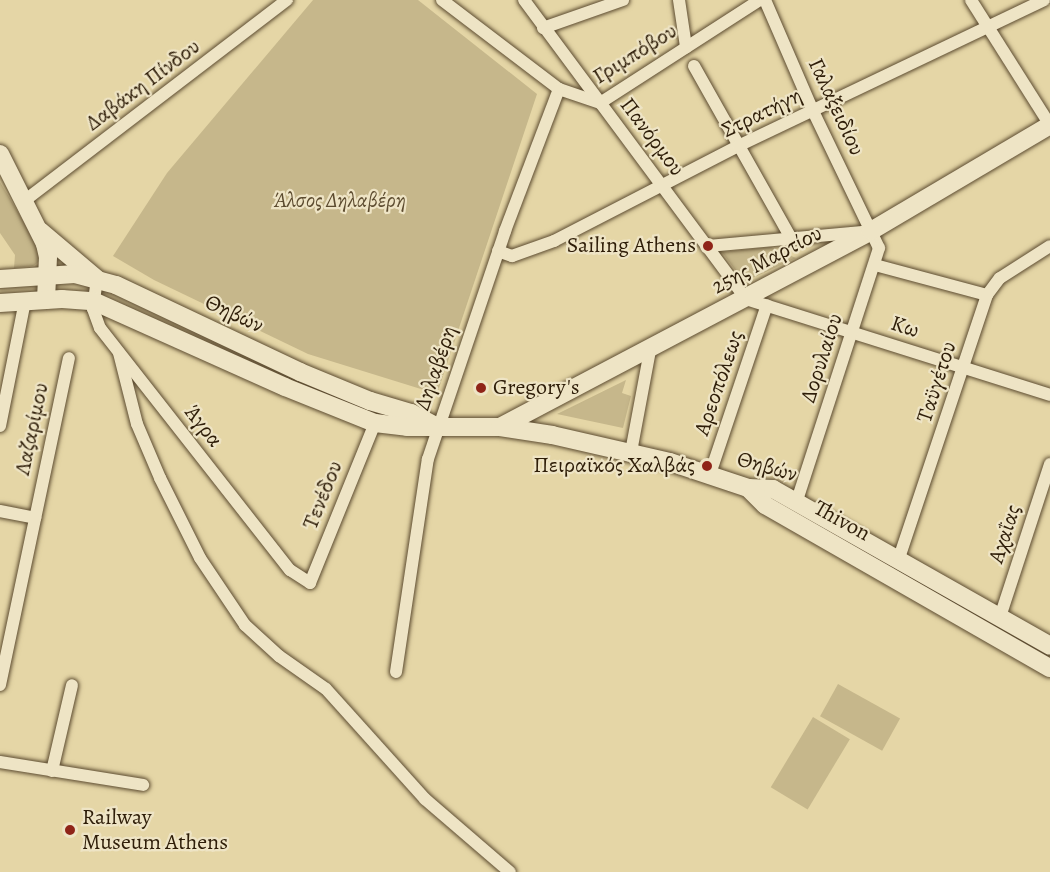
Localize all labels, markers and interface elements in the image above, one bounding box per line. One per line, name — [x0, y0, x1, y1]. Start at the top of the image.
street label: Γριμπόβου — [588, 18, 682, 90]
street label: Δαβάκη Πίνδου — [81, 33, 205, 137]
street label: Γαλαξειδίου — [802, 54, 870, 160]
street label: Στρατήγη — [718, 82, 806, 144]
street label: Πανόρμου — [614, 93, 690, 181]
park label: Άλσος Δηλαβέρη — [272, 188, 406, 214]
street label: 25ης Μαρτίου — [707, 220, 827, 300]
place label: Sailing Athens — [567, 233, 696, 259]
marker: Sailing Athens — [701, 239, 715, 253]
street label: Θηβών — [201, 289, 267, 339]
street label: Δορυλαίου — [795, 310, 849, 406]
street label: Κω — [887, 310, 923, 344]
street label: Δηλαβέρη — [409, 322, 463, 414]
street label: Αρεοπόλεως — [689, 327, 749, 439]
street label: Ταϋγέτου — [912, 338, 962, 426]
place label: Gregory's — [493, 375, 580, 401]
street label: Λαζαρίμου — [9, 381, 55, 477]
marker: Gregory's — [474, 381, 488, 395]
street label: Άγρα — [178, 399, 228, 453]
street label: Θηβών — [734, 446, 800, 488]
place label: Πειραϊκός Χαλβάς — [533, 453, 695, 479]
street label: Τενέδου — [297, 457, 349, 533]
marker: Πειραϊκός Χαλβάς — [700, 459, 714, 473]
street label: Thivon — [809, 495, 875, 547]
street label: Αχαΐας — [983, 501, 1027, 567]
place label: Railway Museum Athens — [82, 804, 228, 855]
marker: Railway Museum Athens — [63, 823, 77, 837]

